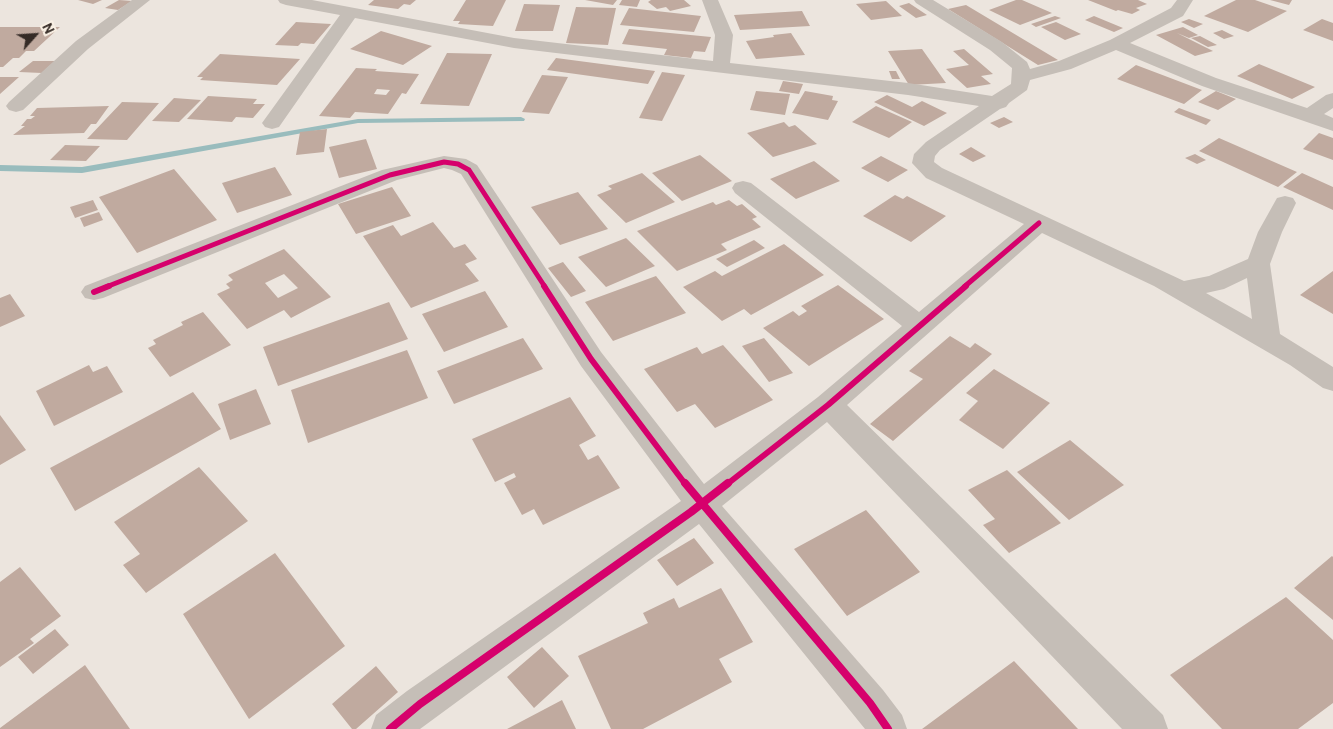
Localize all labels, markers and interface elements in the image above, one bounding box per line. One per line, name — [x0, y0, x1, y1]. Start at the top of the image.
north arrow — [10, 10, 60, 60]
text: N — [38, 20, 59, 37]

